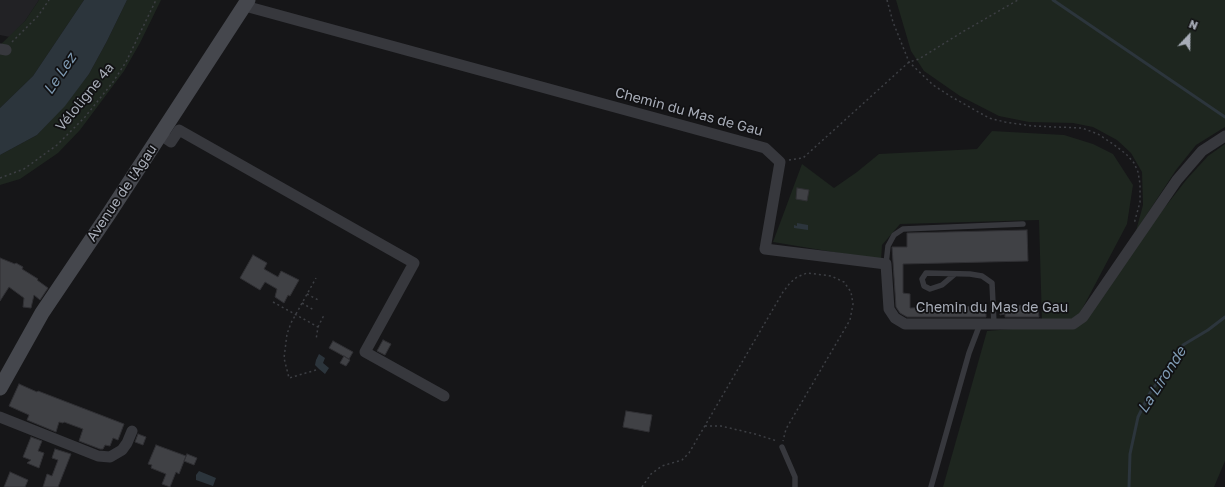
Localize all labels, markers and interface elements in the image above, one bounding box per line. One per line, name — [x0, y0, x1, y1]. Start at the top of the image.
north arrow — [1169, 16, 1209, 56]
text: N — [1187, 17, 1200, 32]
water label: Le Lez — [40, 50, 80, 98]
street label: Véloligne 4a — [52, 59, 118, 135]
street label: Chemin du Mas de Gau — [613, 84, 765, 140]
street label: Avenue de l'Agau — [83, 141, 161, 245]
street label: Chemin du Mas de Gau — [916, 300, 1068, 316]
water label: La Lironde — [1134, 344, 1190, 416]

